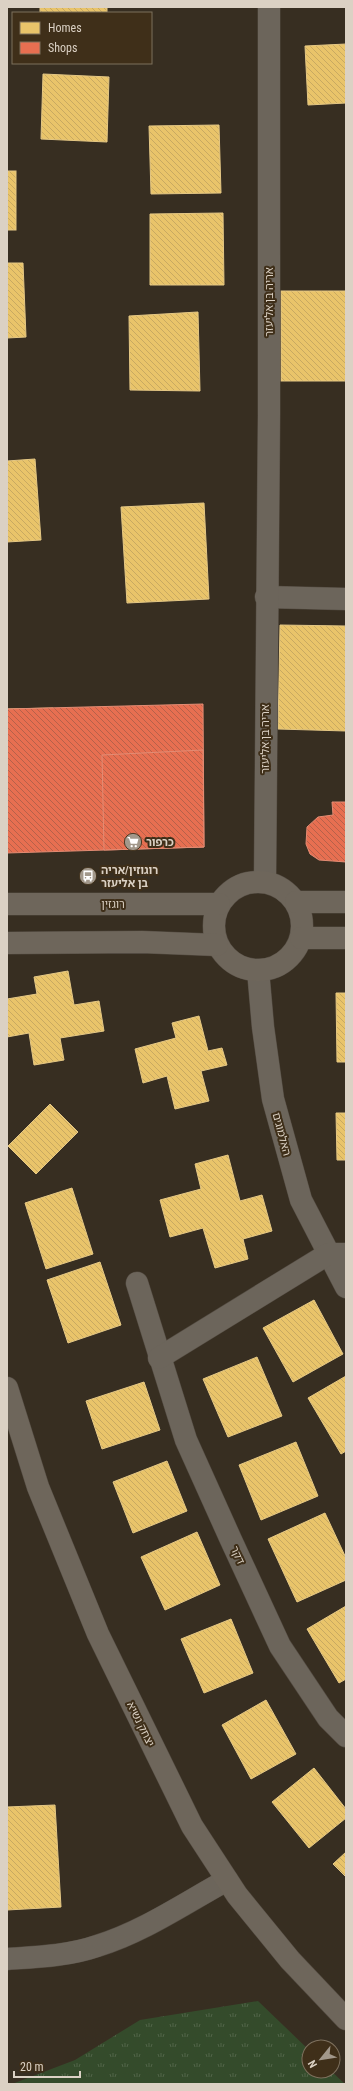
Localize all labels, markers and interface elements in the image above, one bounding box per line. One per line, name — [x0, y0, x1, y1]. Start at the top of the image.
legend — [12, 12, 152, 64]
text: Homes — [48, 21, 82, 35]
text: Shops — [48, 41, 77, 55]
street label: אריה בן אליעזר — [263, 267, 276, 337]
street label: אריה בן אליעזר — [259, 704, 272, 774]
supermarket icon: כרפור — [123, 832, 143, 852]
place label: כרפור — [146, 836, 174, 849]
place label: רוגוזין/אריה בן אליעזר — [101, 864, 158, 890]
bus stop icon: רוגוזין/אריה בן אליעזר — [78, 866, 98, 886]
street label: רוגזין — [101, 898, 125, 911]
street label: האלמוגים — [270, 1111, 294, 1157]
street label: דקר — [228, 1544, 247, 1566]
street label: יצחק נשיא — [124, 1700, 157, 1749]
north arrow — [301, 2039, 341, 2079]
scale bar — [14, 2053, 80, 2079]
text: N — [305, 2057, 320, 2070]
text: 20 m — [20, 2060, 44, 2074]

